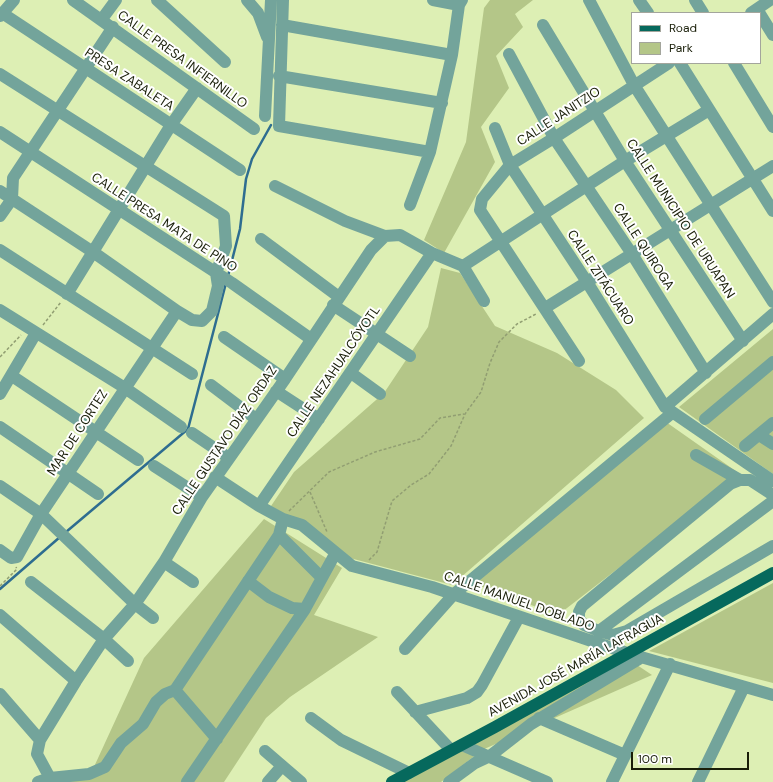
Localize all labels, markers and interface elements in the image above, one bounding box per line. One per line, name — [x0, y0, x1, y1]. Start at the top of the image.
street label: CALLE PRESA INFIERNILLO — [114, 8, 250, 112]
legend — [631, 12, 761, 64]
text: Road — [669, 20, 697, 36]
text: Park — [669, 40, 693, 56]
street label: PRESA ZABALETA — [81, 45, 177, 115]
street label: CALLE JANITZIO — [514, 84, 604, 150]
street label: CALLE MUNICIPIO DE URUAPAN — [623, 136, 737, 302]
street label: CALLE PRESA MATA DE PINO — [88, 170, 240, 276]
street label: CALLE QUIROGA — [609, 201, 677, 293]
street label: CALLE ZITÁCUARO — [563, 227, 637, 329]
street label: CALLE NEZAHUALCÓYOTL — [284, 303, 384, 441]
street label: CALLE GUSTAVO DÍAZ ORDAZ — [169, 364, 281, 518]
street label: MAR DE CORTEZ — [44, 387, 112, 479]
street label: CALLE MANUEL DOBLADO — [442, 569, 596, 635]
street label: AVENIDA JOSÉ MARÍA LAFRAGUA — [486, 611, 666, 721]
scale bar — [633, 744, 751, 770]
text: 100 m — [638, 751, 672, 767]

